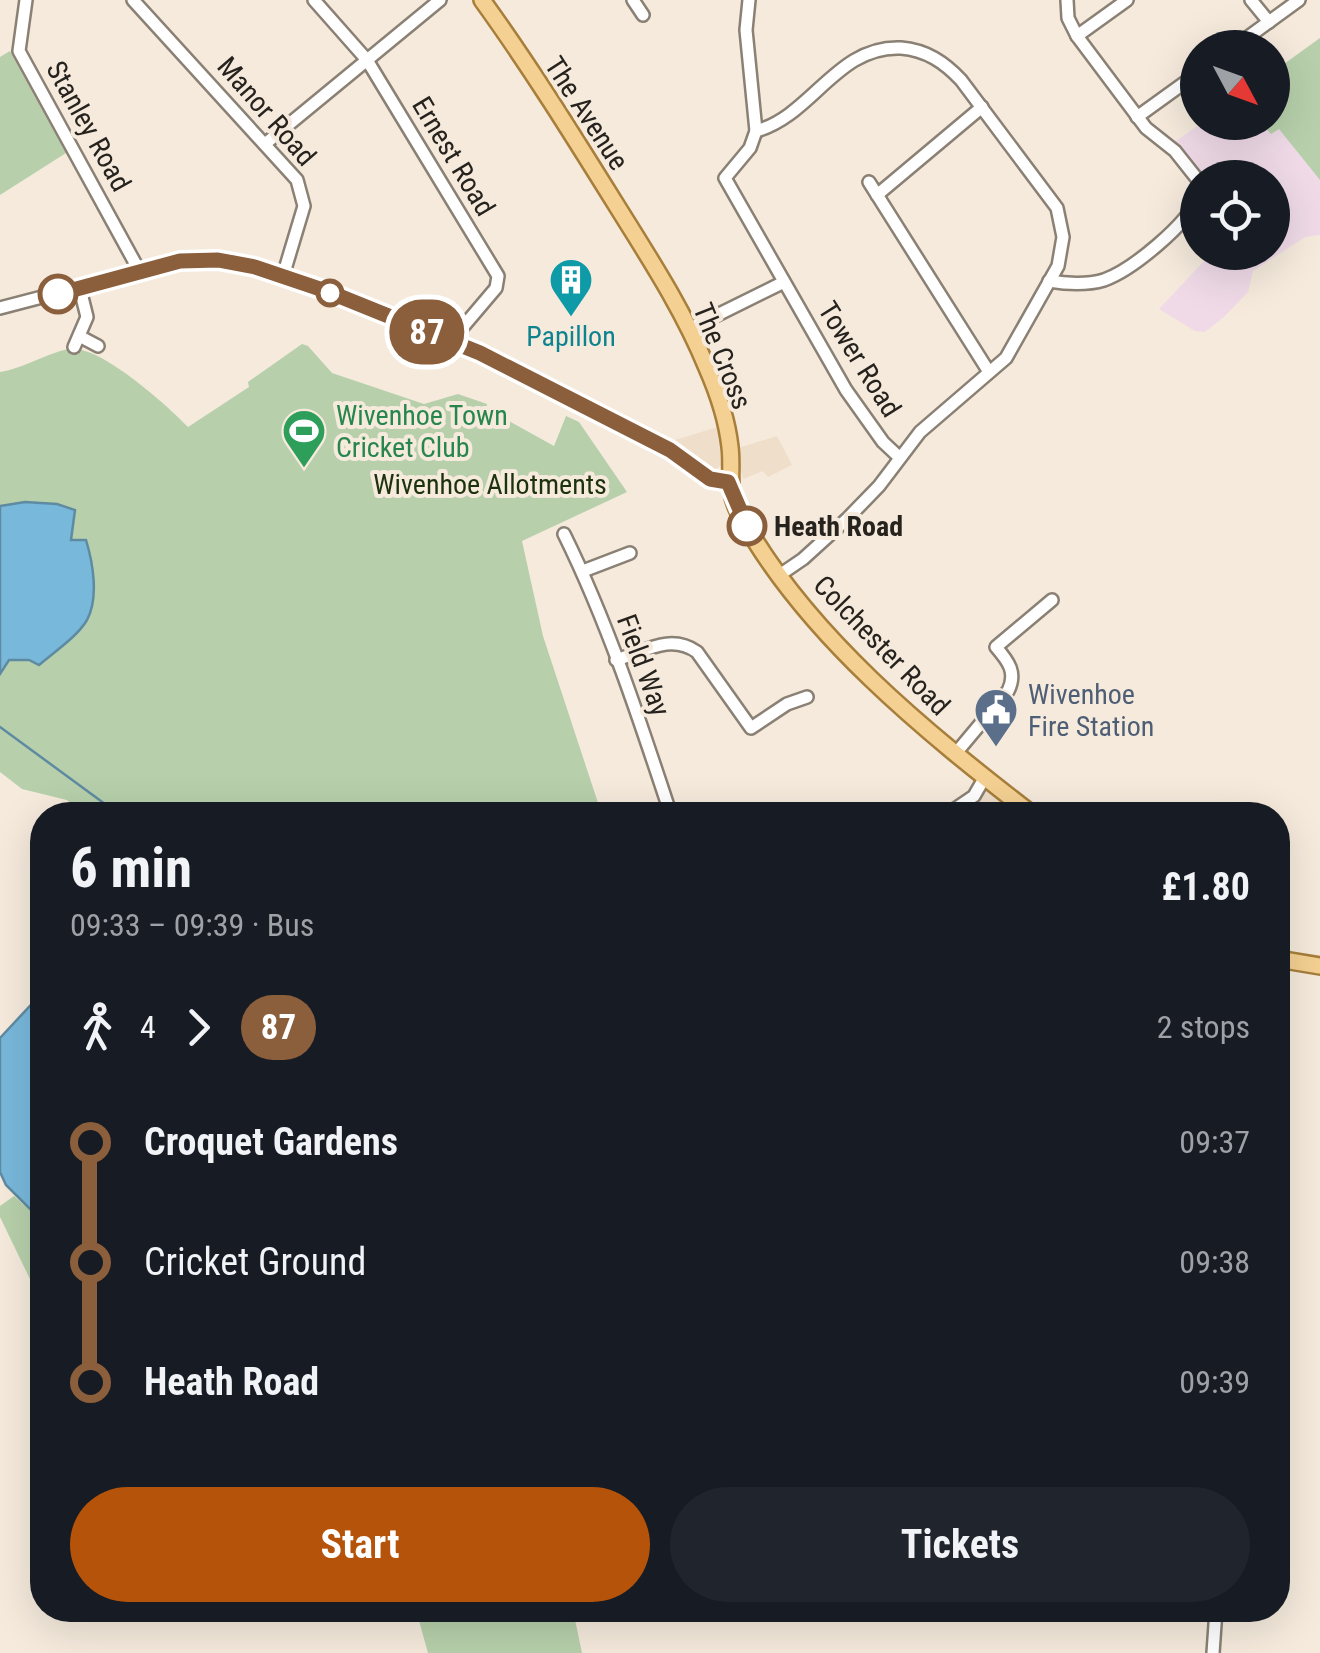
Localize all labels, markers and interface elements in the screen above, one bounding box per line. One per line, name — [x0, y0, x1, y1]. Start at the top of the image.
north arrow — [1180, 30, 1290, 140]
map controls — [1180, 30, 1290, 270]
street label: Manor Road — [210, 50, 323, 172]
street label: The Avenue — [538, 50, 635, 176]
street label: Stanley Road — [39, 56, 138, 197]
street label: Ernest Road — [405, 91, 502, 222]
button: locate — [1180, 160, 1290, 270]
building icon: Papillon — [548, 257, 594, 318]
unlabelled marker — [39, 275, 77, 313]
unlabelled marker — [317, 280, 343, 306]
street label: Tower Road — [811, 295, 908, 423]
street label: The Cross — [686, 298, 759, 414]
line badge: 87 — [382, 300, 472, 364]
text: 87 — [409, 312, 445, 353]
place label: Papillon — [526, 320, 616, 353]
place label: Wivenhoe Town Cricket Club — [336, 399, 508, 464]
sports icon: Wivenhoe Town Cricket Club — [281, 408, 327, 469]
park label: Wivenhoe Allotments — [373, 468, 607, 501]
marker: Heath Road — [728, 507, 766, 545]
place label: Heath Road — [774, 510, 903, 543]
street label: Colchester Road — [807, 569, 956, 722]
street label: Field Way — [610, 610, 677, 721]
place label: Wivenhoe Fire Station — [1028, 678, 1154, 743]
public building icon: Wivenhoe Fire Station — [973, 687, 1019, 748]
text: 6 min — [70, 836, 192, 900]
text: £1.80 — [1161, 865, 1250, 909]
text: 09:33 – 09:39 · Bus — [70, 906, 314, 944]
icon: walk — [70, 1000, 125, 1055]
icon: forward — [171, 1000, 226, 1055]
text: 87 — [261, 1007, 296, 1048]
text: 4 — [140, 1008, 156, 1046]
text: 2 stops — [1157, 1008, 1250, 1046]
text: Croquet Gardens — [144, 1120, 398, 1164]
text: 09:37 — [1179, 1123, 1250, 1161]
text: Cricket Ground — [144, 1240, 366, 1284]
text: 09:38 — [1179, 1243, 1250, 1281]
text: Heath Road — [144, 1360, 319, 1404]
text: 09:39 — [1179, 1363, 1250, 1401]
button: Start — [70, 1487, 650, 1602]
button: Tickets — [670, 1487, 1250, 1602]

